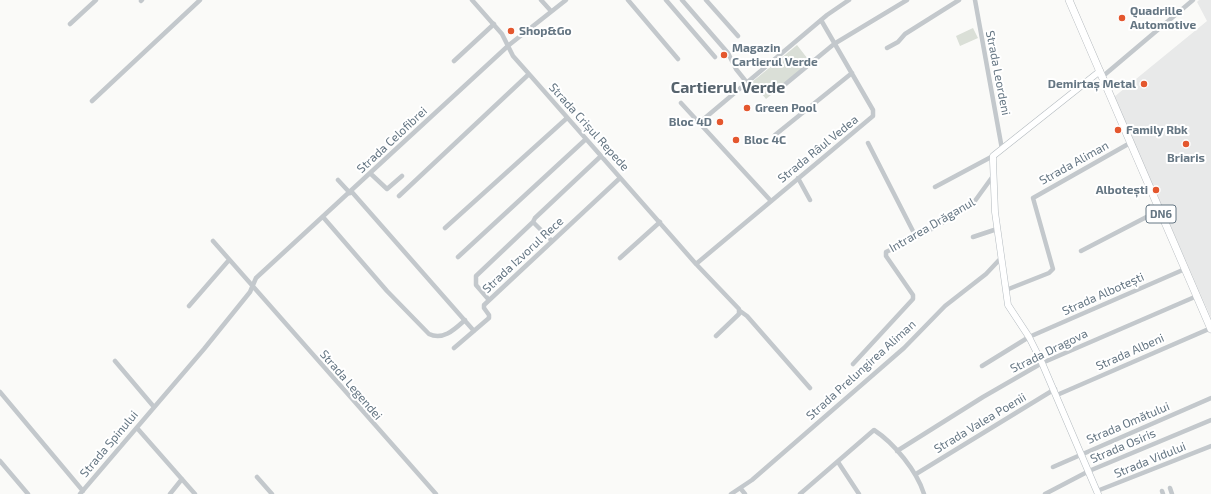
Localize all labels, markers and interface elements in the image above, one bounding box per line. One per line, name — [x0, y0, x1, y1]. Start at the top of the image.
place label: Quadrille Automotive — [1130, 4, 1196, 32]
marker: Quadrille Automotive — [1117, 13, 1127, 23]
place label: Shop&Go — [519, 24, 572, 38]
marker: Shop&Go — [506, 26, 516, 36]
street label: Strada Leordeni — [983, 29, 1013, 117]
place label: Magazin Cartierul Verde — [732, 41, 818, 69]
marker: Magazin Cartierul Verde — [719, 50, 729, 60]
place label: Demirtaș Metal — [1048, 77, 1136, 91]
district label: Cartierul Verde — [671, 78, 785, 98]
marker: Demirtaș Metal — [1139, 79, 1149, 89]
street label: Strada Crișul Repede — [546, 80, 632, 174]
place label: Green Pool — [755, 101, 817, 115]
marker: Green Pool — [742, 103, 752, 113]
street label: Strada Celofibrei — [354, 104, 430, 176]
street label: Strada Râul Vedea — [775, 112, 861, 186]
place label: Bloc 4D — [669, 115, 712, 129]
marker: Bloc 4D — [715, 117, 725, 127]
place label: Family Rbk — [1126, 123, 1188, 137]
marker: Family Rbk — [1113, 125, 1123, 135]
place label: Bloc 4C — [744, 133, 786, 147]
marker: Bloc 4C — [731, 135, 741, 145]
street label: Strada Aliman — [1037, 138, 1111, 188]
marker: Briaris — [1181, 139, 1191, 149]
place label: Briaris — [1167, 151, 1205, 165]
place label: Albotești — [1096, 183, 1148, 197]
marker: Albotești — [1151, 185, 1161, 195]
street label: Intrarea Drăganul — [887, 195, 977, 255]
road number: DN6 — [1146, 205, 1176, 223]
street label: Strada Izvorul Rece — [480, 214, 566, 296]
street label: Strada Albotești — [1060, 270, 1146, 318]
street label: Strada Prelungirea Aliman — [803, 317, 919, 423]
street label: Strada Dragova — [1008, 326, 1090, 376]
street label: Strada Albeni — [1094, 331, 1166, 373]
street label: Strada Legendei — [317, 347, 385, 423]
street label: Strada Valea Poenii — [931, 390, 1029, 456]
street label: Strada Omătului — [1084, 399, 1172, 447]
street label: Strada Spinului — [77, 408, 141, 480]
street label: Strada Osiris — [1088, 426, 1158, 466]
street label: Strada Vidului — [1112, 439, 1188, 481]

